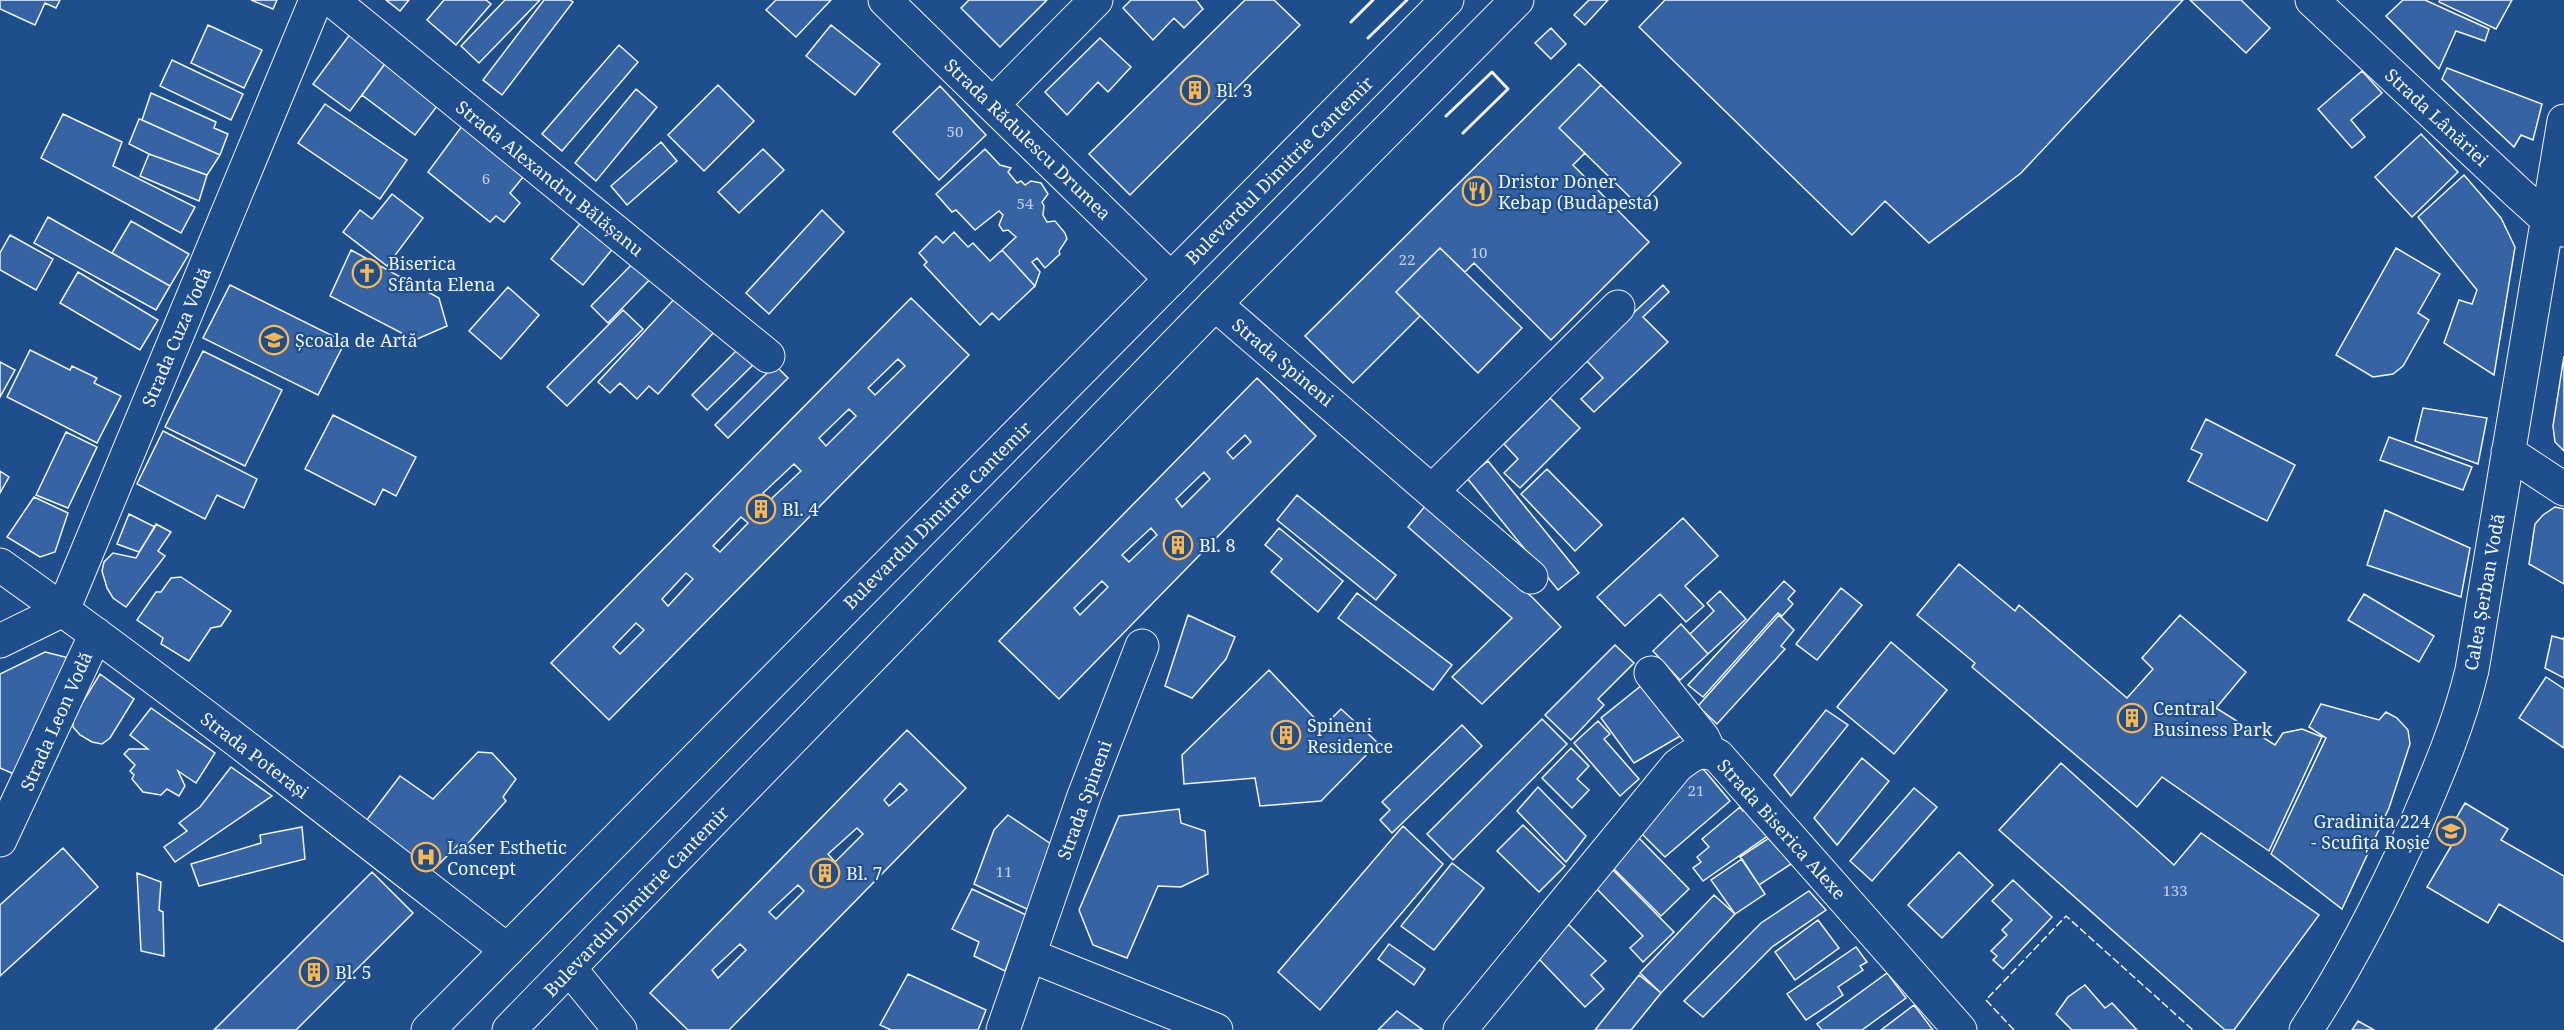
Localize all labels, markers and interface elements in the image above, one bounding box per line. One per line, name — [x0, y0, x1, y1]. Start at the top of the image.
street label: Strada Rădulescu Drumea — [940, 53, 1116, 225]
street label: Strada Lânăriei — [2380, 63, 2494, 171]
street label: Bulevardul Dimitrie Cantemir — [1180, 70, 1379, 269]
building icon: Bl. 3 — [1179, 74, 1211, 106]
place label: Bl. 3 — [1216, 78, 1253, 102]
street label: Strada Alexandru Bălășanu — [451, 95, 649, 262]
house number: 50 — [947, 121, 963, 141]
house number: 6 — [482, 168, 490, 188]
place label: Dristor Doner Kebap (Budapesta) — [1498, 169, 1659, 214]
restaurant icon: Dristor Doner Kebap (Budapesta) — [1461, 175, 1493, 207]
house number: 54 — [1017, 193, 1034, 213]
house number: 10 — [1471, 242, 1487, 262]
house number: 22 — [1399, 249, 1415, 269]
place label: Biserica Sfânta Elena — [388, 251, 496, 296]
church icon: Biserica Sfânta Elena — [351, 257, 383, 289]
street label: Strada Cuza Vodă — [136, 264, 216, 410]
street label: Strada Spineni — [1227, 312, 1339, 412]
school or university icon: Școala de Artă — [258, 324, 290, 356]
place label: Școala de Artă — [295, 328, 418, 352]
street label: Bulevardul Dimitrie Cantemir — [838, 415, 1037, 614]
building icon: Bl. 4 — [745, 493, 777, 525]
place label: Bl. 4 — [782, 497, 819, 521]
street label: Calea Șerban Vodă — [2458, 512, 2510, 672]
building icon: Bl. 8 — [1162, 529, 1194, 561]
place label: Bl. 8 — [1199, 533, 1236, 557]
street label: Strada Leon Vodă — [14, 647, 98, 795]
place label: Central Business Park — [2153, 696, 2273, 741]
building icon: Central Business Park — [2116, 702, 2148, 734]
street label: Strada Poterași — [196, 706, 314, 804]
place label: Spineni Residence — [1307, 713, 1393, 758]
building icon: Spineni Residence — [1270, 719, 1302, 751]
street label: Strada Spineni — [1051, 737, 1117, 863]
street label: Strada Biserica Alexe — [1712, 754, 1852, 904]
house number: 21 — [1688, 780, 1704, 800]
street label: Bulevardul Dimitrie Cantemir — [538, 800, 734, 1002]
place label: Gradinita 224 - Scufița Roșie — [2311, 809, 2430, 854]
school or university icon: Gradinita 224 - Scufița Roșie — [2435, 815, 2467, 847]
place label: Laser Esthetic Concept — [447, 835, 567, 880]
hospital icon: Laser Esthetic Concept — [410, 841, 442, 873]
building icon: Bl. 7 — [809, 857, 841, 889]
place label: Bl. 7 — [846, 861, 883, 885]
house number: 11 — [996, 861, 1012, 881]
house number: 133 — [2162, 880, 2188, 900]
building icon: Bl. 5 — [298, 956, 330, 988]
place label: Bl. 5 — [335, 960, 372, 984]

